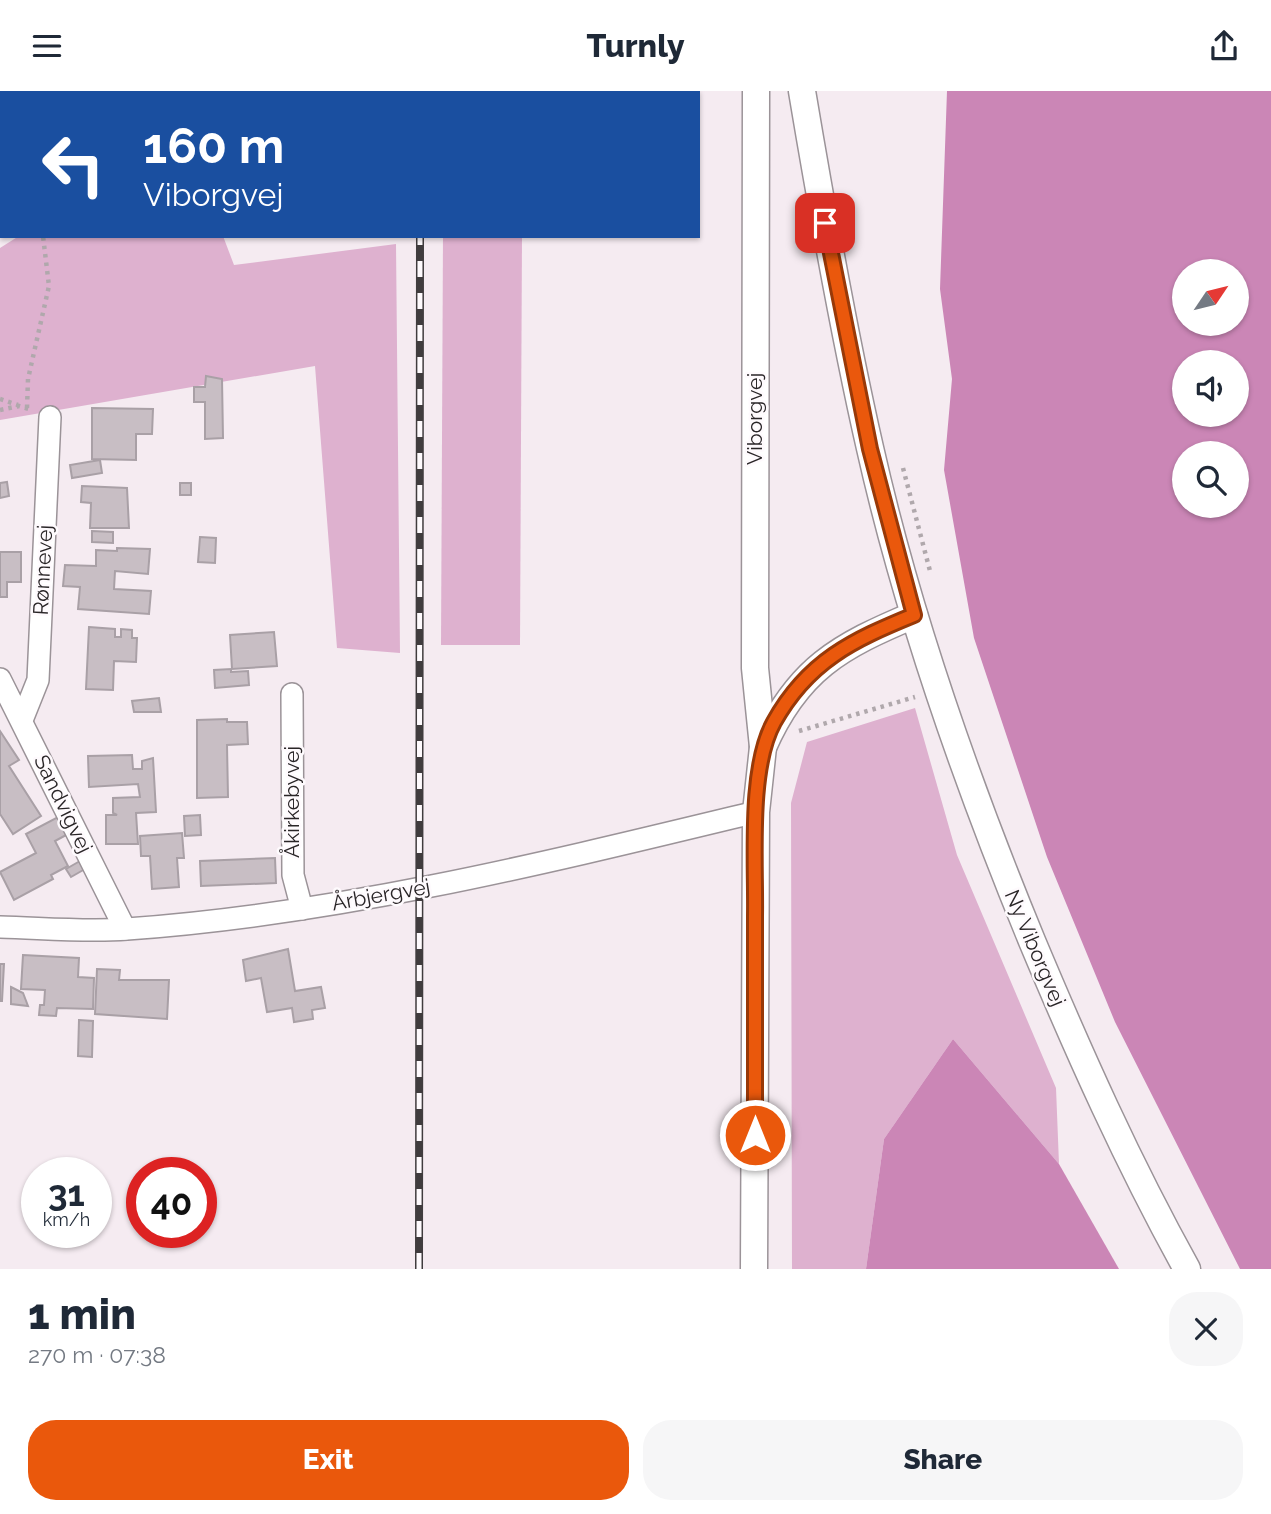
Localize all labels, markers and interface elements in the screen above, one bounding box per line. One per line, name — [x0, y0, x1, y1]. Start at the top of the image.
icon: menu — [28, 27, 66, 65]
text: Turnly — [586, 27, 685, 64]
icon: share — [1205, 27, 1243, 65]
text: 160 m — [143, 117, 284, 174]
icon: left — [28, 119, 119, 210]
text: Viborgvej — [143, 176, 284, 213]
pin — [795, 193, 855, 253]
icon: arrive — [806, 204, 844, 242]
north arrow — [1172, 259, 1250, 336]
map controls — [1172, 259, 1249, 518]
button: sound — [1172, 350, 1249, 427]
street label: Viborgvej — [742, 373, 767, 465]
button: search — [1172, 441, 1249, 518]
street label: Rønnevej — [28, 524, 57, 616]
street label: Åkirkebyvej — [279, 746, 304, 858]
street label: Sandvigvej — [29, 751, 98, 857]
street label: Årbjergvej — [330, 874, 432, 915]
street label: Ny Viborgvej — [1000, 886, 1071, 1010]
position arrow — [718, 1098, 792, 1172]
speed limit sign: 40 — [126, 1157, 217, 1248]
text: 31 — [48, 1173, 85, 1214]
text: km/h — [43, 1209, 90, 1230]
text: 1 min — [28, 1290, 136, 1339]
button: close — [1169, 1292, 1243, 1366]
text: 270 m · 07:38 — [28, 1341, 166, 1368]
button: Exit — [28, 1420, 629, 1500]
button: Share — [643, 1420, 1243, 1500]

